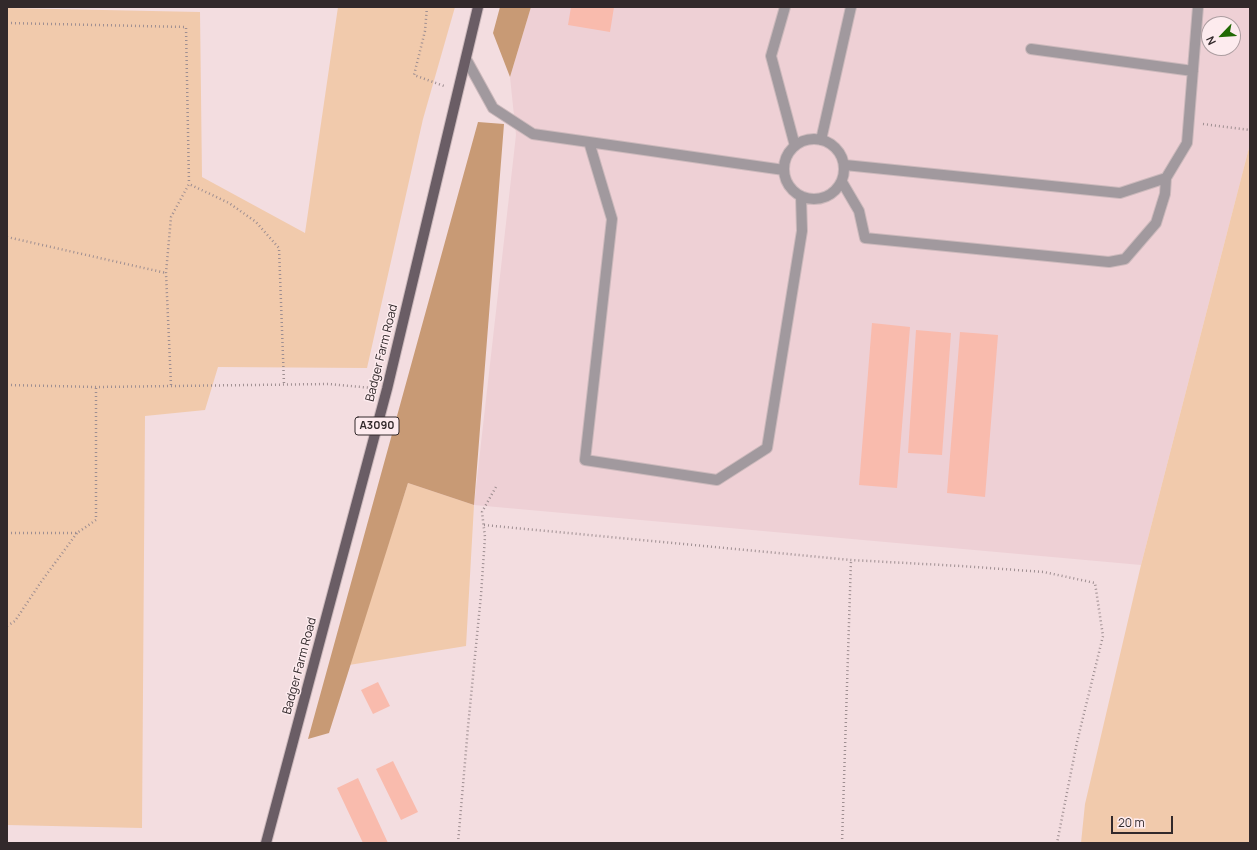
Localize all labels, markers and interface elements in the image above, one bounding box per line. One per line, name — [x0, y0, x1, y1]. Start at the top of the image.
north arrow — [1201, 16, 1241, 56]
text: N — [1202, 34, 1219, 48]
street label: Badger Farm Road — [363, 303, 401, 403]
road number: A3090 — [355, 417, 399, 435]
street label: Badger Farm Road — [280, 616, 320, 716]
scale bar — [1113, 808, 1175, 834]
text: 20 m — [1118, 814, 1145, 831]

